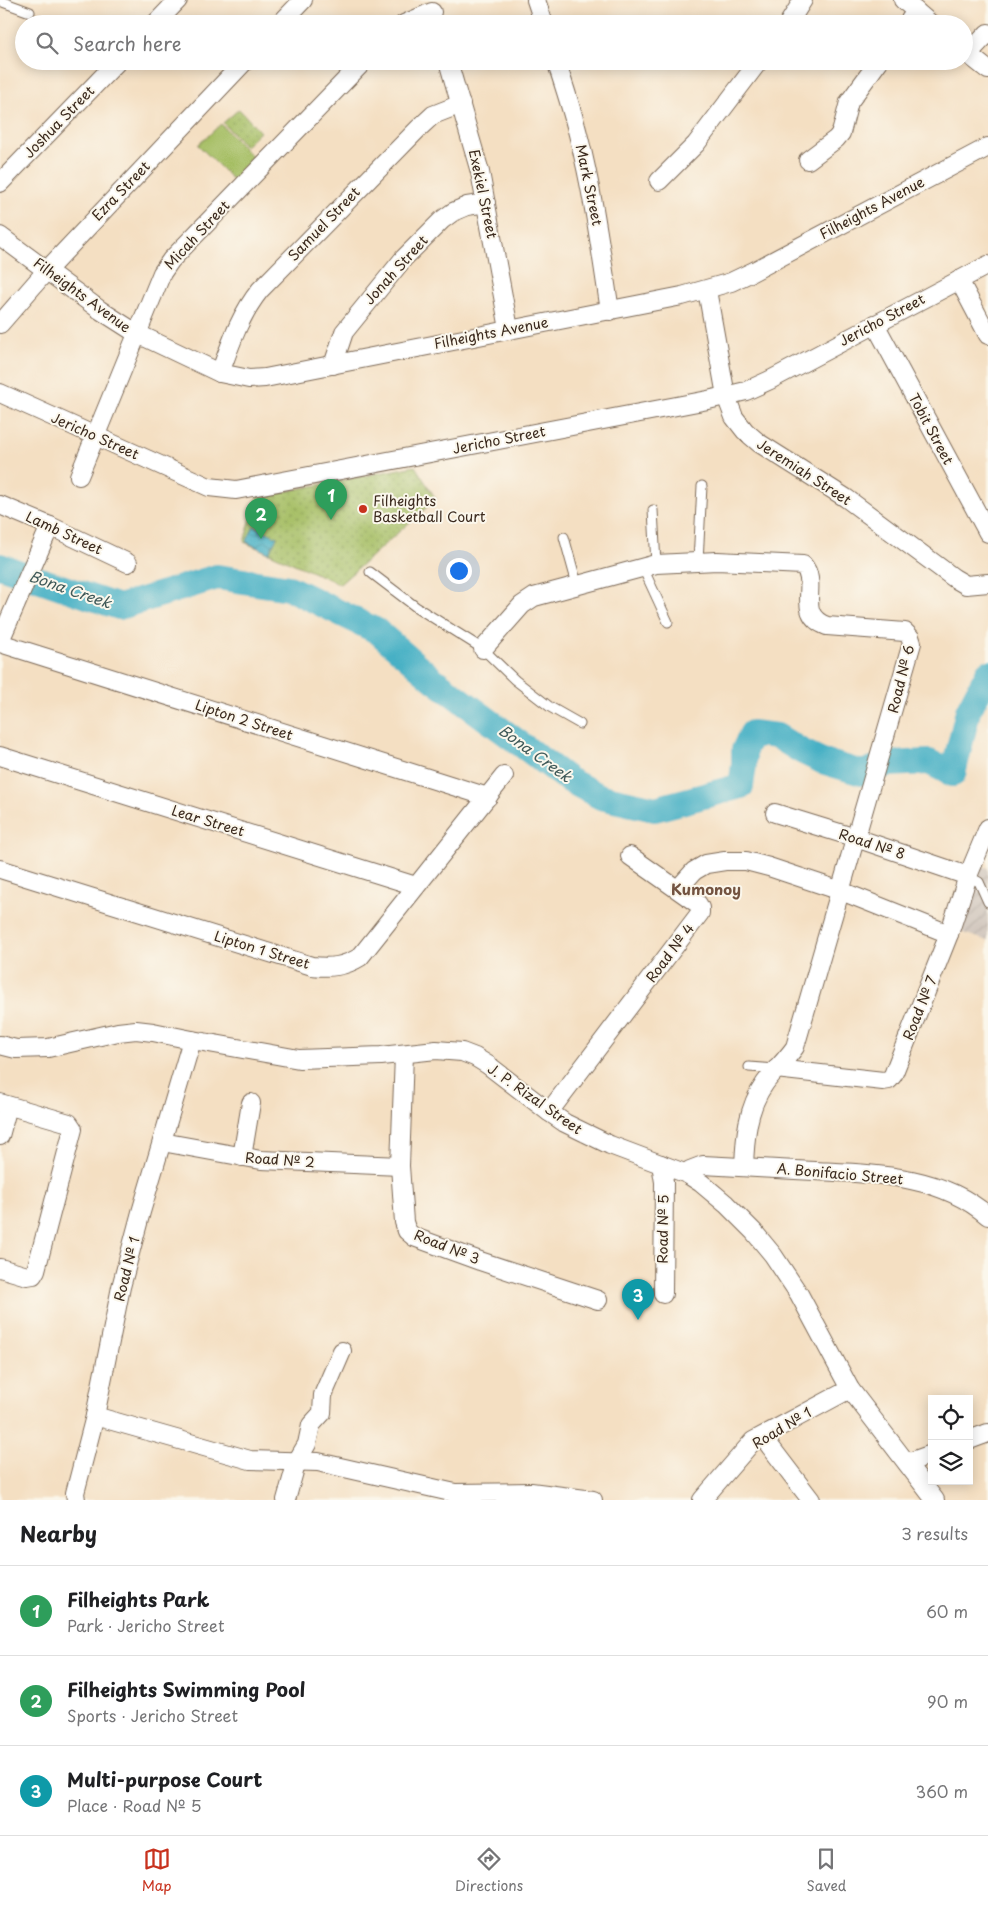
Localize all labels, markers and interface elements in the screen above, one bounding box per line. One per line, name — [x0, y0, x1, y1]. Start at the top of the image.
search box — [15, 15, 973, 70]
icon: search — [33, 29, 61, 57]
text: Search here — [73, 29, 182, 57]
street label: Joshua Street — [18, 80, 99, 163]
street label: Mark Street — [571, 142, 608, 228]
street label: Exekiel Street — [464, 147, 503, 241]
street label: Ezra Street — [87, 156, 155, 225]
street label: Filheights Avenue — [816, 171, 928, 244]
street label: Samuel Street — [283, 182, 365, 266]
street label: Micah Street — [159, 195, 234, 274]
street label: Jonah Street — [359, 230, 433, 309]
street label: Filheights Avenue — [29, 252, 136, 337]
street label: Jericho Street — [835, 288, 929, 351]
street label: Filheights Avenue — [432, 311, 550, 354]
street label: Tobit Street — [904, 389, 959, 468]
street label: Jericho Street — [48, 407, 143, 464]
street label: Jericho Street — [451, 420, 547, 459]
street label: Jeremiah Street — [753, 433, 856, 510]
pin: 1 — [315, 479, 347, 520]
place label: Filheights Basketball Court — [373, 490, 486, 527]
pin: 2 — [245, 498, 277, 539]
marker: Filheights Basketball Court — [357, 503, 369, 515]
street label: Lamb Street — [22, 506, 106, 560]
your location — [446, 558, 472, 584]
water label: Bona Creek — [26, 564, 115, 614]
street label: Road № 6 — [882, 642, 919, 715]
street label: Lipton 2 Street — [193, 694, 296, 745]
water label: Bona Creek — [495, 718, 578, 788]
street label: Lear Street — [169, 799, 247, 842]
street label: Road № 8 — [836, 823, 908, 864]
district label: Kumonoy — [671, 877, 741, 900]
street label: Road № 4 — [640, 919, 699, 987]
street label: Lipton 1 Street — [212, 925, 313, 974]
street label: Road № 7 — [897, 972, 942, 1043]
street label: J. P. Rizal Street — [484, 1058, 587, 1139]
street label: Road № 2 — [245, 1147, 316, 1172]
street label: A. Bonifacio Street — [776, 1158, 904, 1190]
street label: Road № 5 — [651, 1194, 674, 1264]
street label: Road № 3 — [411, 1224, 483, 1269]
street label: Road № 1 — [108, 1234, 145, 1303]
pin: 3 — [622, 1279, 654, 1320]
map controls — [928, 1395, 973, 1485]
button: locate — [928, 1395, 973, 1440]
street label: Road № 1 — [748, 1402, 815, 1454]
button: layers — [928, 1440, 973, 1485]
text: Nearby — [20, 1517, 97, 1549]
text: 3 results — [901, 1521, 968, 1545]
text: Filheights Park — [67, 1585, 209, 1613]
text: 1 — [32, 1599, 40, 1623]
text: 60 m — [926, 1599, 968, 1623]
text: Park · Jericho Street — [67, 1613, 224, 1637]
text: Filheights Swimming Pool — [67, 1675, 305, 1703]
text: 2 — [30, 1689, 42, 1713]
text: 90 m — [927, 1689, 968, 1713]
text: Sports · Jericho Street — [67, 1703, 238, 1727]
text: Multi-purpose Court — [67, 1765, 262, 1793]
text: 3 — [31, 1779, 41, 1803]
text: 360 m — [916, 1779, 968, 1803]
text: Place · Road № 5 — [67, 1793, 202, 1817]
tab: Map — [142, 1845, 172, 1896]
tab: Directions — [455, 1845, 523, 1896]
tab: Saved — [807, 1845, 846, 1896]

